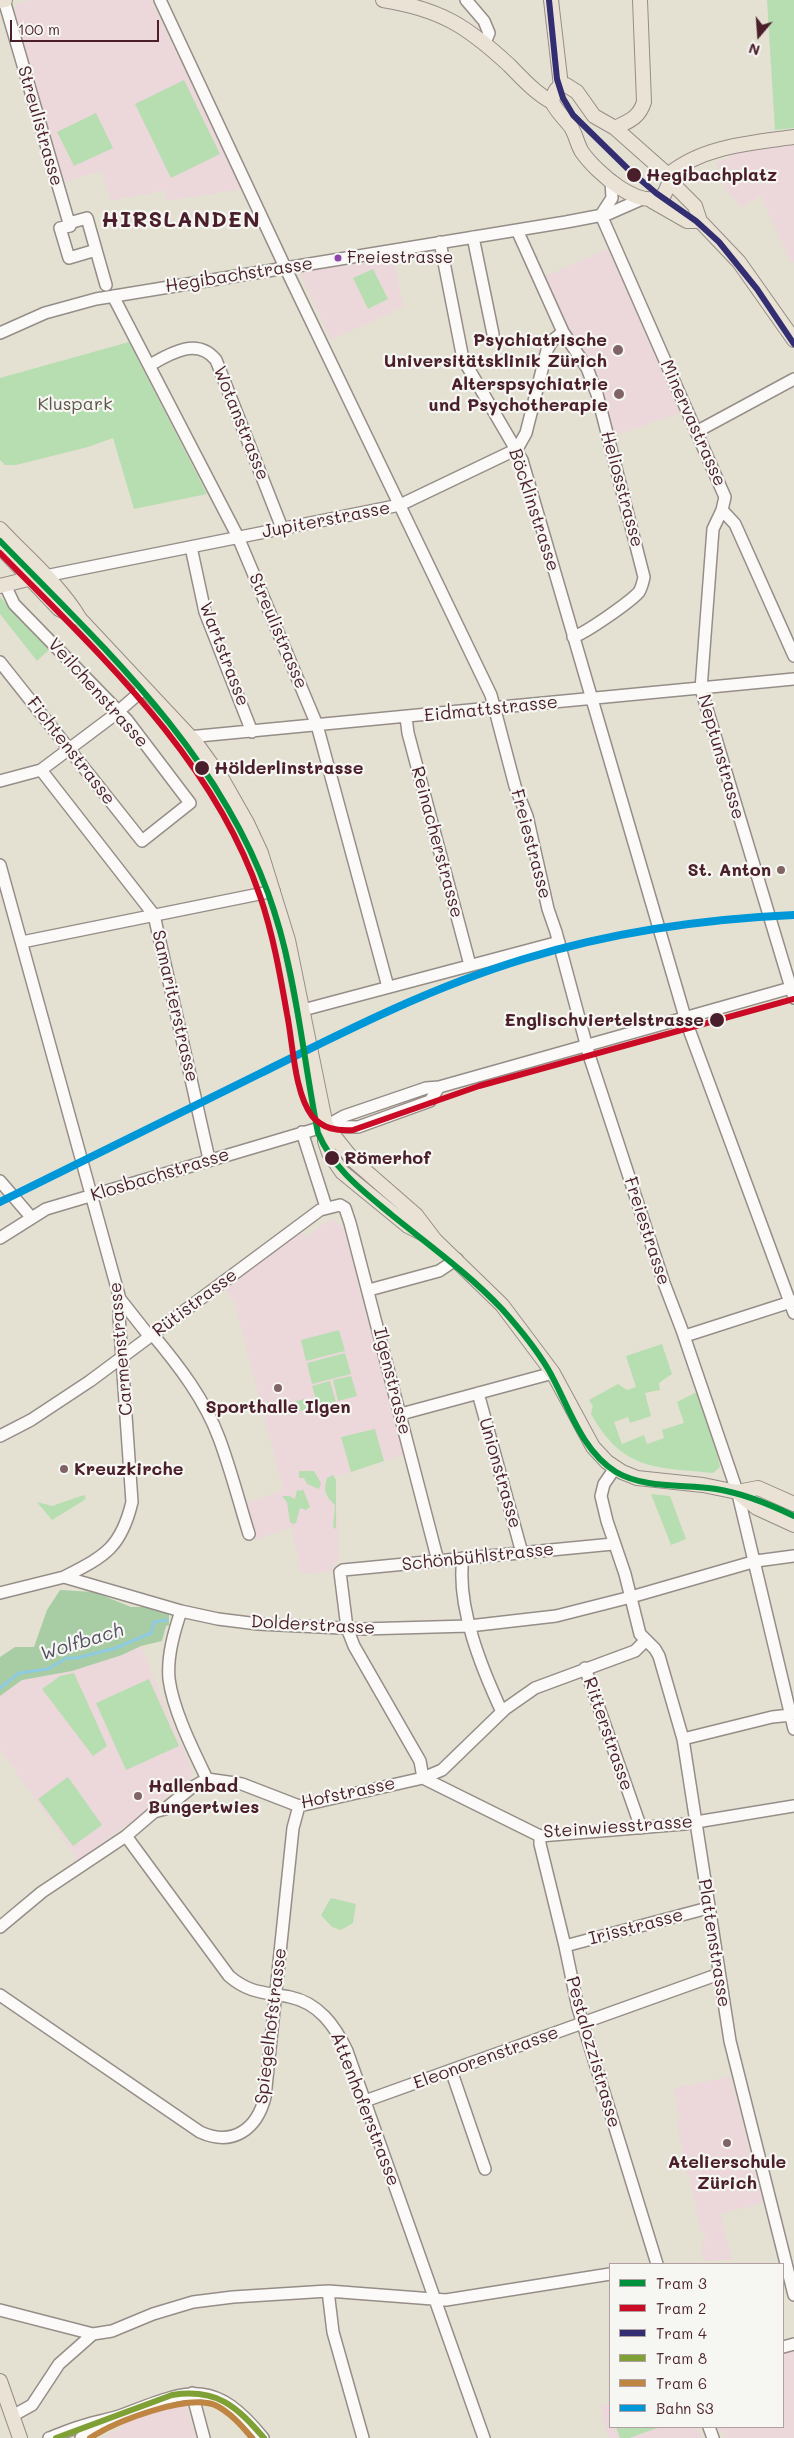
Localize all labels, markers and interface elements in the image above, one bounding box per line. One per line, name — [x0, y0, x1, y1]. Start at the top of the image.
scale bar — [12, 10, 161, 42]
north arrow — [734, 10, 784, 60]
text: 100 m — [18, 19, 60, 39]
text: N — [746, 39, 762, 60]
street label: Streulistrasse — [13, 64, 67, 188]
place label: Hegibachplatz — [646, 164, 777, 186]
marker: Hegibachplatz — [625, 166, 643, 184]
district label: HIRSLANDEN — [100, 207, 262, 233]
place label: Freiestrasse — [347, 248, 453, 268]
street label: Hegibachstrasse — [164, 253, 314, 297]
marker: Freiestrasse — [333, 253, 343, 263]
place label: Psychiatrische Universitätsklinik Zürich — [384, 329, 607, 372]
marker: Psychiatrische Universitätsklinik Zürich — [611, 343, 625, 357]
street label: Minervastrasse — [655, 356, 731, 490]
street label: Wotanstrasse — [208, 363, 274, 483]
place label: Alterspsychiatrie und Psychotherapie — [428, 373, 608, 416]
marker: Alterspsychiatrie und Psychotherapie — [612, 387, 626, 401]
park label: Kluspark — [38, 393, 112, 415]
street label: Heliosstrasse — [596, 429, 648, 549]
street label: Böcklinstrasse — [504, 446, 564, 574]
street label: Jupiterstrasse — [260, 497, 392, 543]
street label: Streulistrasse — [244, 570, 312, 692]
street label: Wartstrasse — [194, 599, 254, 709]
street label: Veilchenstrasse — [43, 634, 153, 752]
street label: Eidmattstrasse — [423, 691, 559, 727]
street label: Neptunstrasse — [693, 692, 749, 822]
street label: Fichtenstrasse — [22, 693, 120, 809]
place label: Hölderlinstrasse — [214, 757, 363, 779]
marker: Hölderlinstrasse — [193, 759, 211, 777]
street label: Reinacherstrasse — [406, 764, 468, 920]
street label: Freiestrasse — [506, 787, 556, 901]
place label: St. Anton — [688, 859, 771, 881]
marker: St. Anton — [775, 864, 787, 876]
street label: Samariterstrasse — [147, 928, 203, 1084]
place label: Englischviertelstrasse — [504, 1009, 704, 1031]
marker: Englischviertelstrasse — [708, 1011, 726, 1029]
street label: Klosbachstrasse — [88, 1144, 232, 1206]
place label: Römerhof — [344, 1147, 431, 1169]
marker: Römerhof — [323, 1149, 341, 1167]
street label: Freiestrasse — [619, 1174, 675, 1288]
street label: Rütistrasse — [148, 1264, 242, 1342]
street label: Carmenstrasse — [104, 1281, 138, 1417]
street label: Ilgenstrasse — [368, 1325, 416, 1437]
marker: Sporthalle Ilgen — [272, 1382, 284, 1394]
place label: Sporthalle Ilgen — [205, 1396, 351, 1418]
street label: Unionstrasse — [474, 1415, 526, 1531]
place label: Kreuzkirche — [74, 1458, 184, 1480]
marker: Kreuzkirche — [58, 1463, 70, 1475]
street label: Schönbühlstrasse — [401, 1538, 555, 1576]
street label: Dolderstrasse — [250, 1611, 376, 1639]
water label: Wolfbach — [38, 1619, 126, 1665]
street label: Ritterstrasse — [578, 1674, 638, 1794]
street label: Hofstrasse — [299, 1772, 397, 1814]
place label: Hallenbad Bungertwies — [148, 1775, 259, 1818]
marker: Hallenbad Bungertwies — [132, 1790, 144, 1802]
street label: Steinwiesstrasse — [543, 1811, 693, 1843]
street label: Plattenstrasse — [693, 1877, 735, 2009]
street label: Irisstrasse — [586, 1904, 686, 1950]
street label: Spiegelhofstrasse — [251, 1947, 291, 2105]
street label: Pestalozzistrasse — [561, 1974, 625, 2130]
street label: Eleonorenstrasse — [410, 2022, 562, 2094]
street label: Attenhoferstrasse — [326, 2029, 404, 2189]
marker: Atelierschule Zürich — [721, 2137, 733, 2149]
place label: Atelierschule Zürich — [668, 2151, 786, 2194]
legend — [609, 2263, 784, 2428]
text: Tram 3 — [656, 2273, 707, 2293]
text: Tram 2 — [656, 2298, 706, 2318]
text: Tram 4 — [656, 2323, 707, 2343]
text: Tram 8 — [656, 2348, 707, 2368]
text: Tram 6 — [656, 2373, 707, 2393]
text: Bahn S3 — [656, 2398, 713, 2418]

